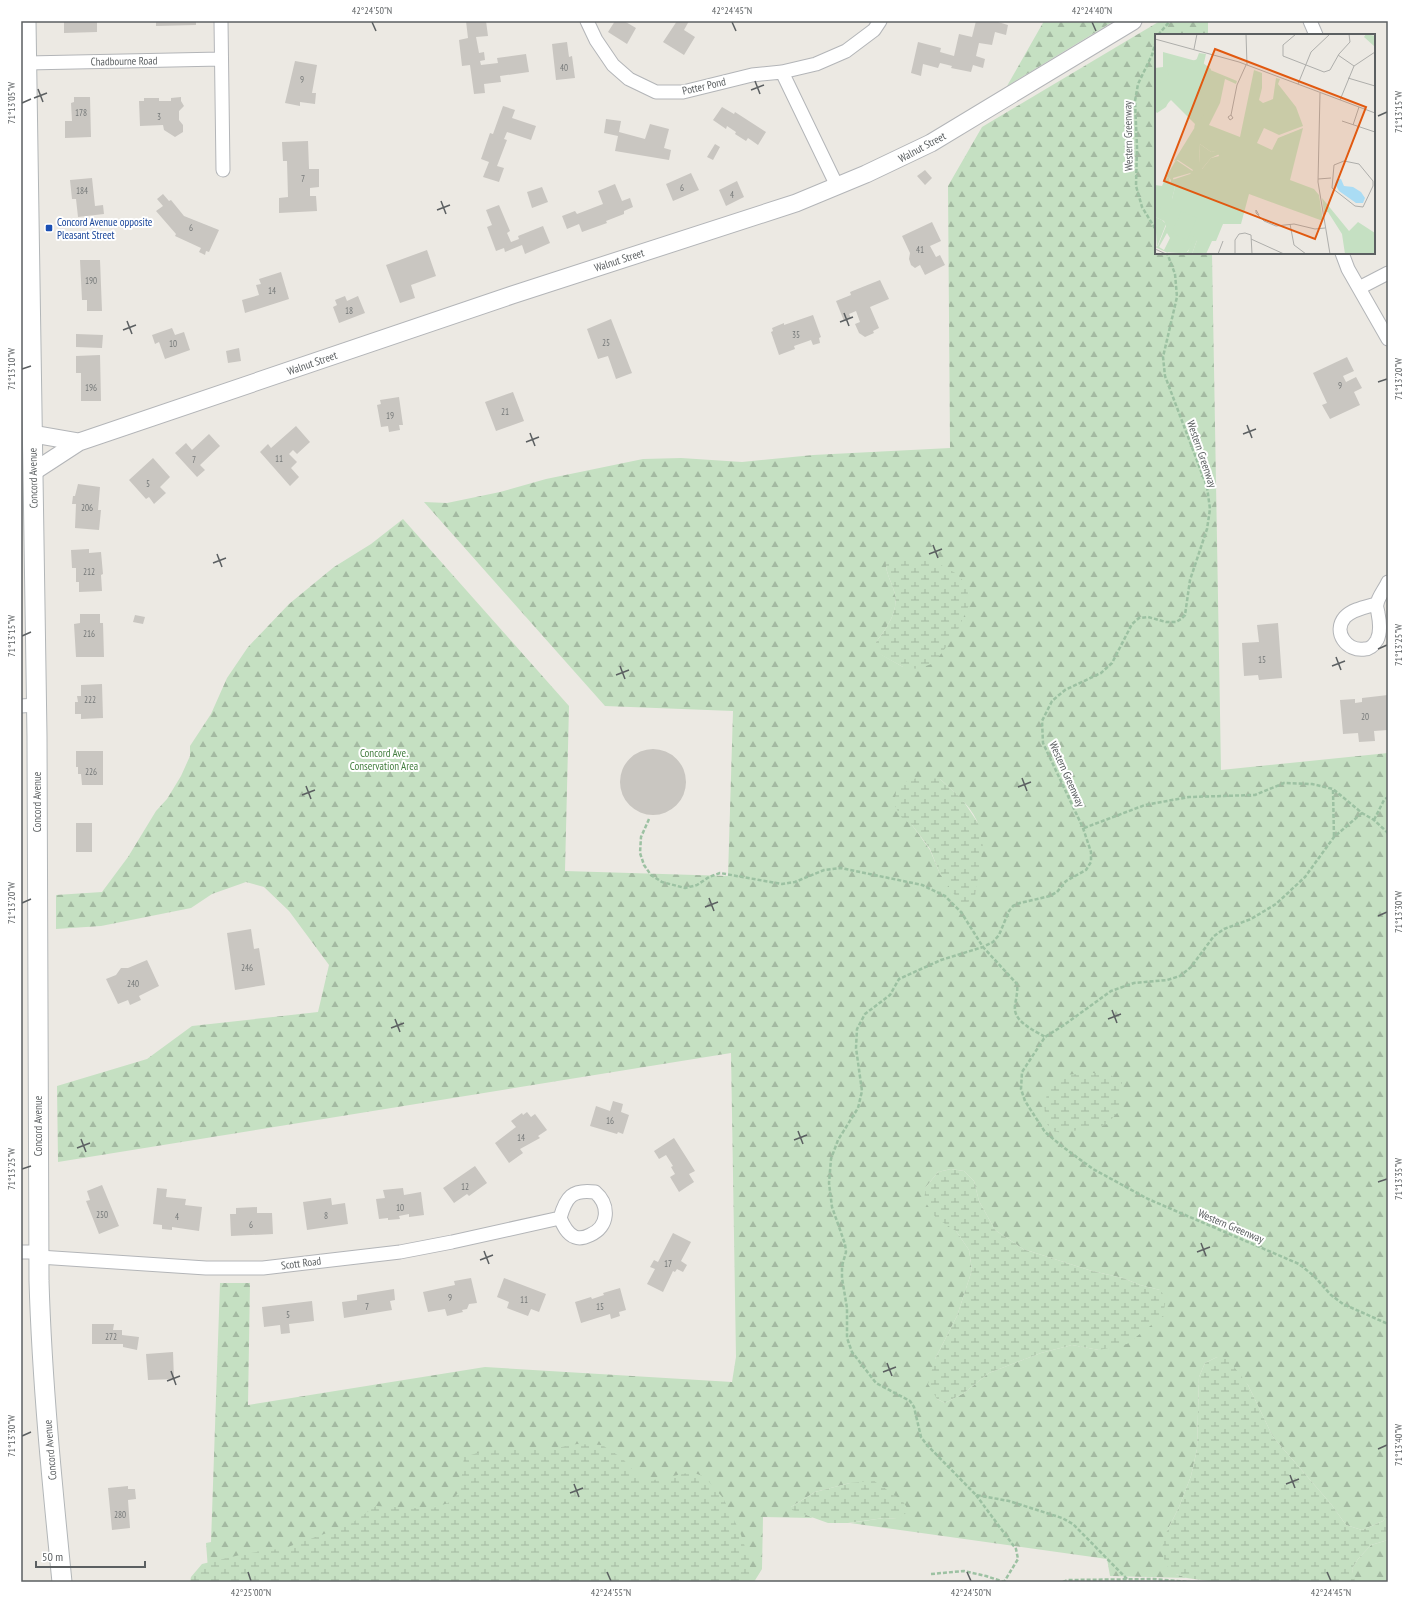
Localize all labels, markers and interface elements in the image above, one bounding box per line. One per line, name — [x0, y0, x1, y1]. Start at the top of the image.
text: 42°24'50"N — [352, 4, 392, 17]
text: 42°24'45"N — [712, 4, 752, 17]
text: 42°24'40"N — [1072, 4, 1112, 17]
inset map — [1155, 34, 1375, 254]
street label: Chadbourne Road — [90, 53, 158, 69]
house number: 40 — [560, 62, 568, 73]
house number: 9 — [300, 74, 304, 85]
street label: Potter Pond — [681, 74, 727, 98]
text: 71°13'05"W — [5, 82, 18, 124]
text: 71°13'15"W — [1392, 91, 1405, 133]
street label: Western Greenway — [1120, 100, 1136, 171]
house number: 178 — [75, 107, 87, 118]
house number: 3 — [157, 111, 161, 122]
street label: Walnut Street — [896, 129, 948, 165]
house number: 7 — [301, 173, 305, 184]
house number: 6 — [680, 182, 684, 193]
house number: 184 — [76, 185, 88, 196]
house number: 4 — [730, 189, 734, 200]
place label: Concord Avenue opposite Pleasant Street — [57, 215, 153, 242]
house number: 6 — [189, 222, 193, 233]
marker: Concord Avenue opposite Pleasant Street — [44, 223, 54, 233]
house number: 41 — [916, 244, 924, 255]
street label: Walnut Street — [592, 245, 646, 275]
house number: 190 — [85, 275, 97, 286]
house number: 14 — [268, 285, 276, 296]
house number: 18 — [345, 305, 353, 316]
house number: 35 — [792, 329, 800, 340]
house number: 25 — [602, 337, 610, 348]
house number: 10 — [169, 338, 177, 349]
text: 71°13'10"W — [5, 348, 18, 390]
street label: Walnut Street — [285, 348, 339, 378]
text: 71°13'20"W — [1392, 358, 1405, 400]
house number: 9 — [1338, 380, 1342, 391]
house number: 196 — [85, 382, 97, 393]
house number: 21 — [501, 406, 509, 417]
house number: 19 — [386, 410, 394, 421]
street label: Western Greenway — [1184, 419, 1220, 490]
street label: Concord Avenue — [25, 447, 41, 508]
house number: 11 — [275, 453, 283, 464]
house number: 7 — [192, 454, 196, 465]
house number: 5 — [146, 478, 150, 489]
house number: 206 — [81, 502, 93, 513]
house number: 212 — [83, 566, 95, 577]
text: 71°13'15"W — [5, 615, 18, 657]
text: 71°13'25"W — [1392, 624, 1405, 666]
house number: 216 — [83, 628, 95, 639]
house number: 15 — [1258, 654, 1266, 665]
house number: 222 — [84, 694, 96, 705]
house number: 20 — [1361, 711, 1369, 722]
street label: Western Greenway — [1046, 739, 1088, 810]
park label: Concord Ave. Conservation Area — [350, 746, 418, 773]
house number: 226 — [85, 766, 97, 777]
street label: Concord Avenue — [30, 771, 44, 832]
text: 71°13'20"W — [5, 882, 18, 924]
text: 71°13'30"W — [1392, 891, 1405, 933]
house number: 246 — [241, 962, 253, 973]
house number: 240 — [127, 978, 139, 989]
street label: Concord Avenue — [31, 1095, 45, 1156]
house number: 16 — [606, 1115, 614, 1126]
house number: 14 — [517, 1132, 525, 1143]
text: 71°13'25"W — [5, 1148, 18, 1190]
text: 71°13'35"W — [1392, 1158, 1405, 1200]
house number: 12 — [461, 1181, 469, 1192]
house number: 10 — [396, 1202, 404, 1213]
street label: Western Greenway — [1196, 1206, 1267, 1246]
house number: 250 — [96, 1209, 108, 1220]
house number: 8 — [324, 1210, 328, 1221]
house number: 4 — [175, 1211, 179, 1222]
house number: 6 — [249, 1219, 253, 1230]
street label: Scott Road — [280, 1254, 322, 1272]
house number: 17 — [664, 1258, 672, 1269]
house number: 9 — [448, 1292, 452, 1303]
house number: 11 — [520, 1294, 528, 1305]
house number: 7 — [365, 1301, 369, 1312]
house number: 15 — [596, 1301, 604, 1312]
house number: 5 — [286, 1309, 290, 1320]
house number: 272 — [105, 1331, 117, 1342]
text: 71°13'30"W — [5, 1415, 18, 1457]
street label: Concord Avenue — [40, 1419, 60, 1481]
text: 71°13'40"W — [1392, 1424, 1405, 1466]
house number: 280 — [114, 1509, 126, 1520]
scale bar — [36, 1543, 145, 1569]
text: 50 m — [42, 1549, 63, 1564]
text: 42°25'00"N — [231, 1586, 271, 1599]
text: 42°24'55"N — [591, 1586, 631, 1599]
text: 42°24'50"N — [951, 1586, 991, 1599]
text: 42°24'45"N — [1311, 1586, 1351, 1599]

